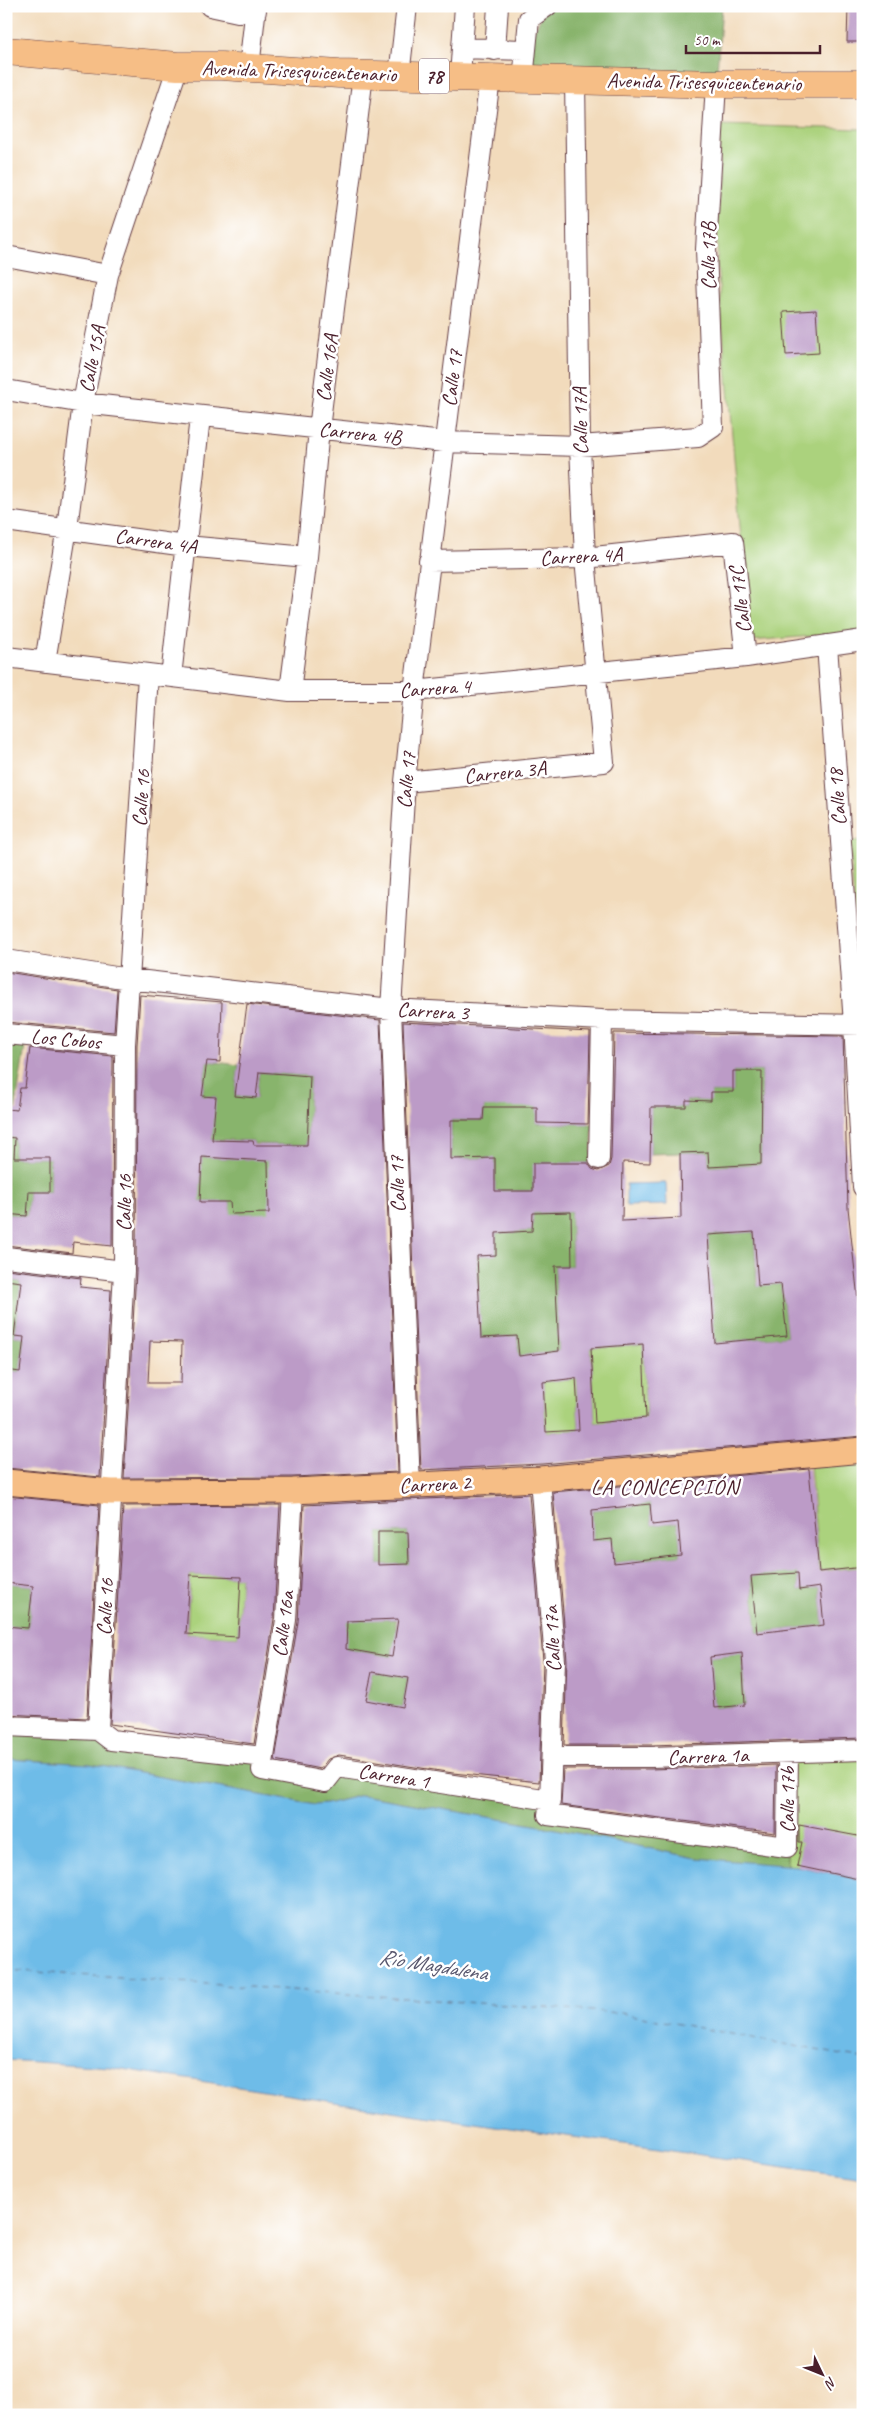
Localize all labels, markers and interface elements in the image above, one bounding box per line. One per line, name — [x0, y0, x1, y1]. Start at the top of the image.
scale bar — [686, 22, 820, 54]
text: 50 m — [694, 31, 721, 50]
street label: Avenida Trisesquicentenario — [201, 55, 398, 87]
road number: 78 — [419, 58, 449, 94]
street label: Avenida Trisesquicentenario — [606, 67, 803, 97]
street label: Calle 17B — [695, 220, 721, 290]
street label: Calle 15A — [73, 322, 111, 395]
street label: Calle 16A — [310, 331, 344, 403]
street label: Calle 17 — [436, 347, 469, 408]
street label: Calle 17A — [566, 386, 594, 455]
street label: Carrera 4B — [318, 416, 405, 450]
street label: Carrera 4A — [113, 522, 200, 560]
street label: Carrera 4A — [539, 541, 624, 571]
street label: Calle 17C — [723, 563, 757, 635]
street label: Carrera 4 — [398, 672, 474, 703]
street label: Calle 17 — [391, 749, 422, 810]
street label: Carrera 3A — [463, 755, 549, 789]
street label: Calle 18 — [822, 765, 852, 826]
street label: Calle 16 — [126, 768, 156, 827]
street label: Carrera 3 — [396, 996, 471, 1026]
street label: Los Cobos — [30, 1023, 104, 1055]
street label: Calle 17 — [383, 1154, 411, 1213]
street label: Calle 16 — [111, 1174, 138, 1232]
street label: Carrera 2 — [398, 1469, 473, 1499]
district label: LA CONCEPCIÓN — [591, 1473, 742, 1501]
street label: Calle 16 — [91, 1577, 120, 1636]
street label: Calle 16a — [266, 1588, 300, 1658]
street label: Calle 17a — [537, 1603, 567, 1673]
street label: Carrera 1a — [667, 1742, 751, 1770]
street label: Carrera 1 — [357, 1758, 433, 1795]
street label: Calle 17b — [774, 1765, 800, 1833]
water label: Río Magdalena — [377, 1943, 491, 1988]
north arrow — [796, 2348, 846, 2398]
text: N — [820, 2374, 840, 2393]

